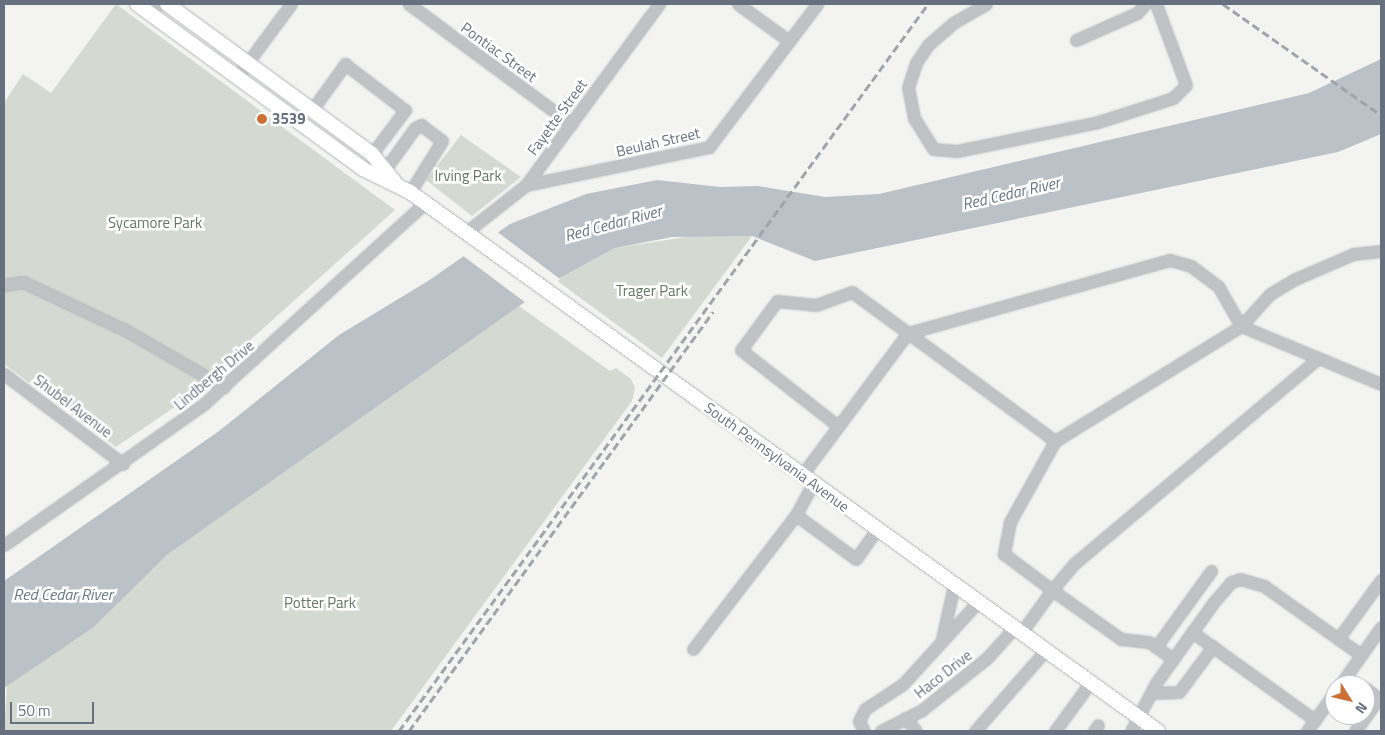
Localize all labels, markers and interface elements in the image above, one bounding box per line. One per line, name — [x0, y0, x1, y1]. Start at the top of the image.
street label: Pontiac Street — [458, 18, 540, 86]
street label: Fayette Street — [523, 75, 591, 159]
place label: 3539 — [272, 110, 306, 128]
marker: 3539 — [256, 113, 268, 125]
street label: Beulah Street — [614, 124, 702, 160]
park label: Irving Park — [434, 167, 502, 185]
water label: Red Cedar River — [960, 172, 1062, 214]
water label: Red Cedar River — [562, 201, 664, 245]
park label: Sycamore Park — [108, 214, 202, 232]
park label: Trager Park — [616, 282, 688, 300]
street label: Lindbergh Drive — [170, 336, 258, 414]
street label: Shubel Avenue — [30, 371, 116, 441]
street label: South Pennsylvania Avenue — [701, 398, 853, 516]
water label: Red Cedar River — [13, 584, 113, 604]
park label: Potter Park — [284, 594, 356, 612]
street label: Haco Drive — [911, 646, 975, 702]
north arrow — [1325, 675, 1375, 725]
scale bar — [12, 692, 96, 724]
text: N — [1350, 698, 1373, 719]
text: 50 m — [18, 699, 51, 722]

